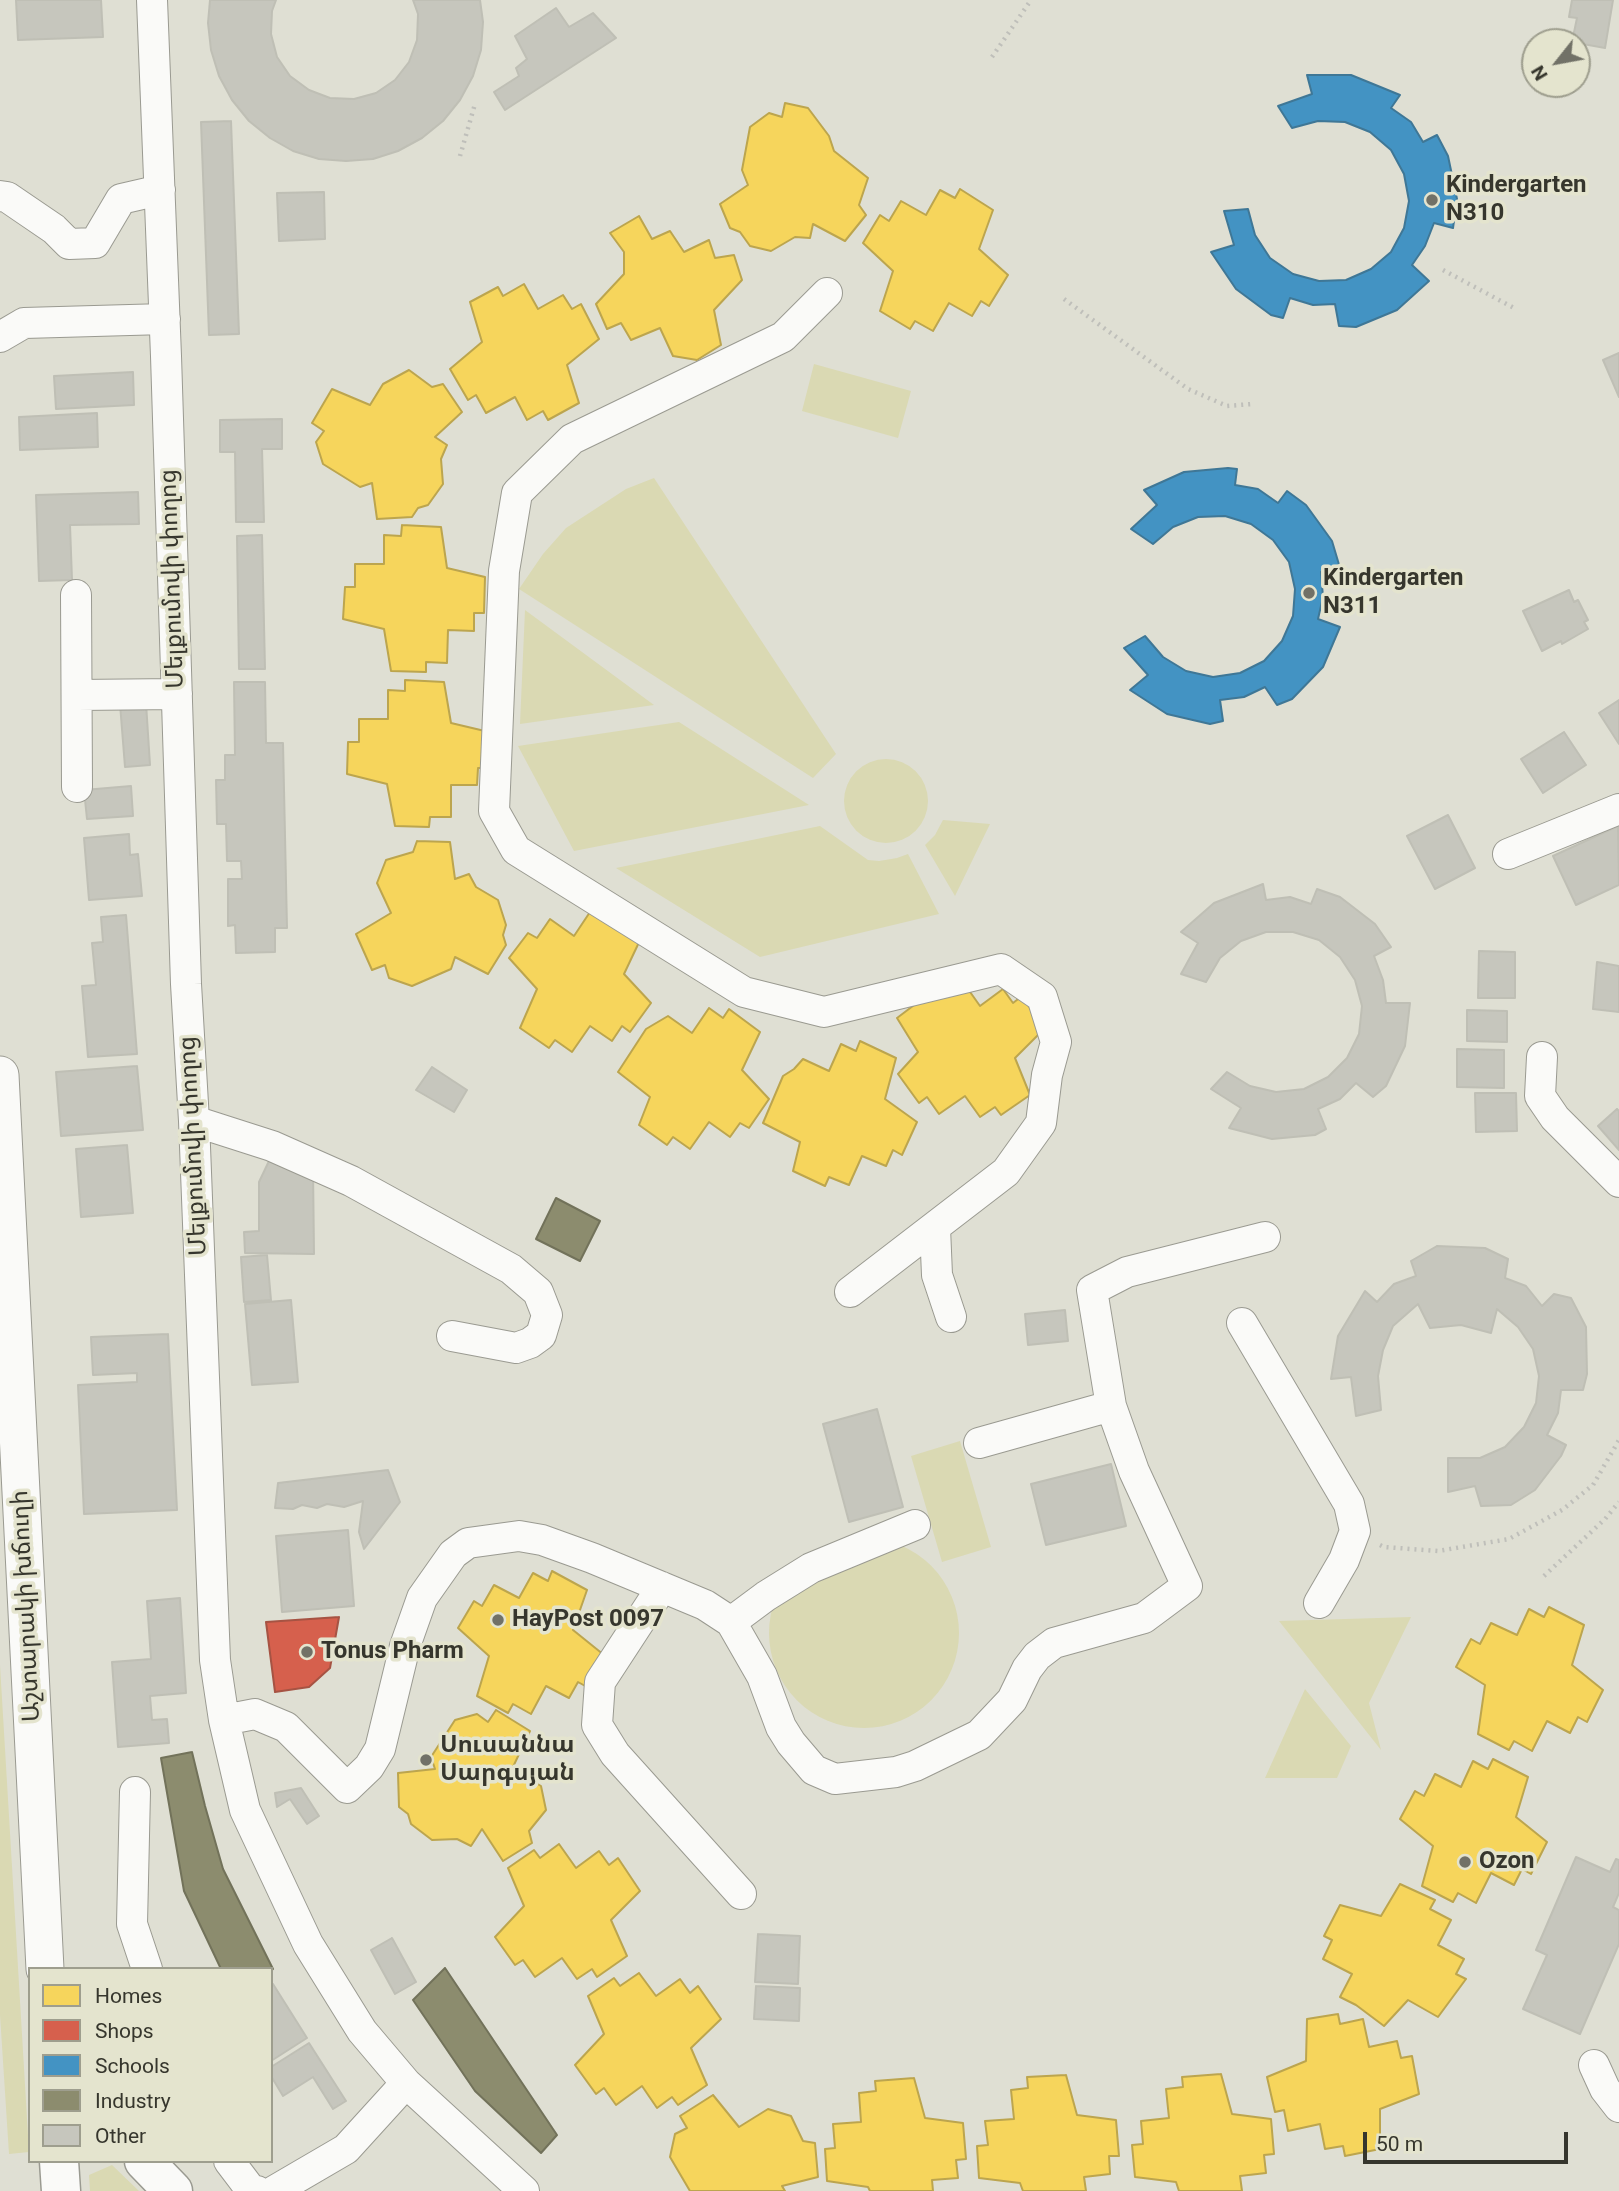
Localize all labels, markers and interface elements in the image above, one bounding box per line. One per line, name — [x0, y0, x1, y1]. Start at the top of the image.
north arrow — [1521, 28, 1591, 98]
text: N — [1526, 61, 1553, 85]
place label: Kindergarten N310 — [1446, 172, 1587, 228]
marker: Kindergarten N310 — [1424, 192, 1440, 208]
street label: Մելքումովի փողոց — [155, 469, 191, 689]
place label: Kindergarten N311 — [1323, 565, 1464, 621]
marker: Kindergarten N311 — [1301, 585, 1317, 601]
street label: Մելքումովի փողոց — [174, 1036, 214, 1256]
street label: Աշտարակի խճուղի — [7, 1489, 47, 1723]
place label: HayPost 0097 — [512, 1606, 664, 1634]
marker: HayPost 0097 — [490, 1612, 506, 1628]
place label: Tonus Pharm — [321, 1638, 464, 1666]
marker: Tonus Pharm — [299, 1644, 315, 1660]
place label: Սուսաննա Սարգսյան — [440, 1732, 575, 1788]
marker: Սուսաննա Սարգսյան — [418, 1752, 434, 1768]
place label: Ozon — [1479, 1848, 1535, 1876]
marker: Ozon — [1457, 1854, 1473, 1870]
legend — [28, 1967, 273, 2163]
text: Homes — [95, 1984, 162, 2008]
text: Shops — [95, 2019, 154, 2043]
text: Schools — [95, 2054, 170, 2078]
text: Industry — [95, 2089, 171, 2113]
scale bar — [1367, 2118, 1572, 2162]
text: Other — [95, 2124, 146, 2148]
text: 50 m — [1376, 2132, 1423, 2156]

